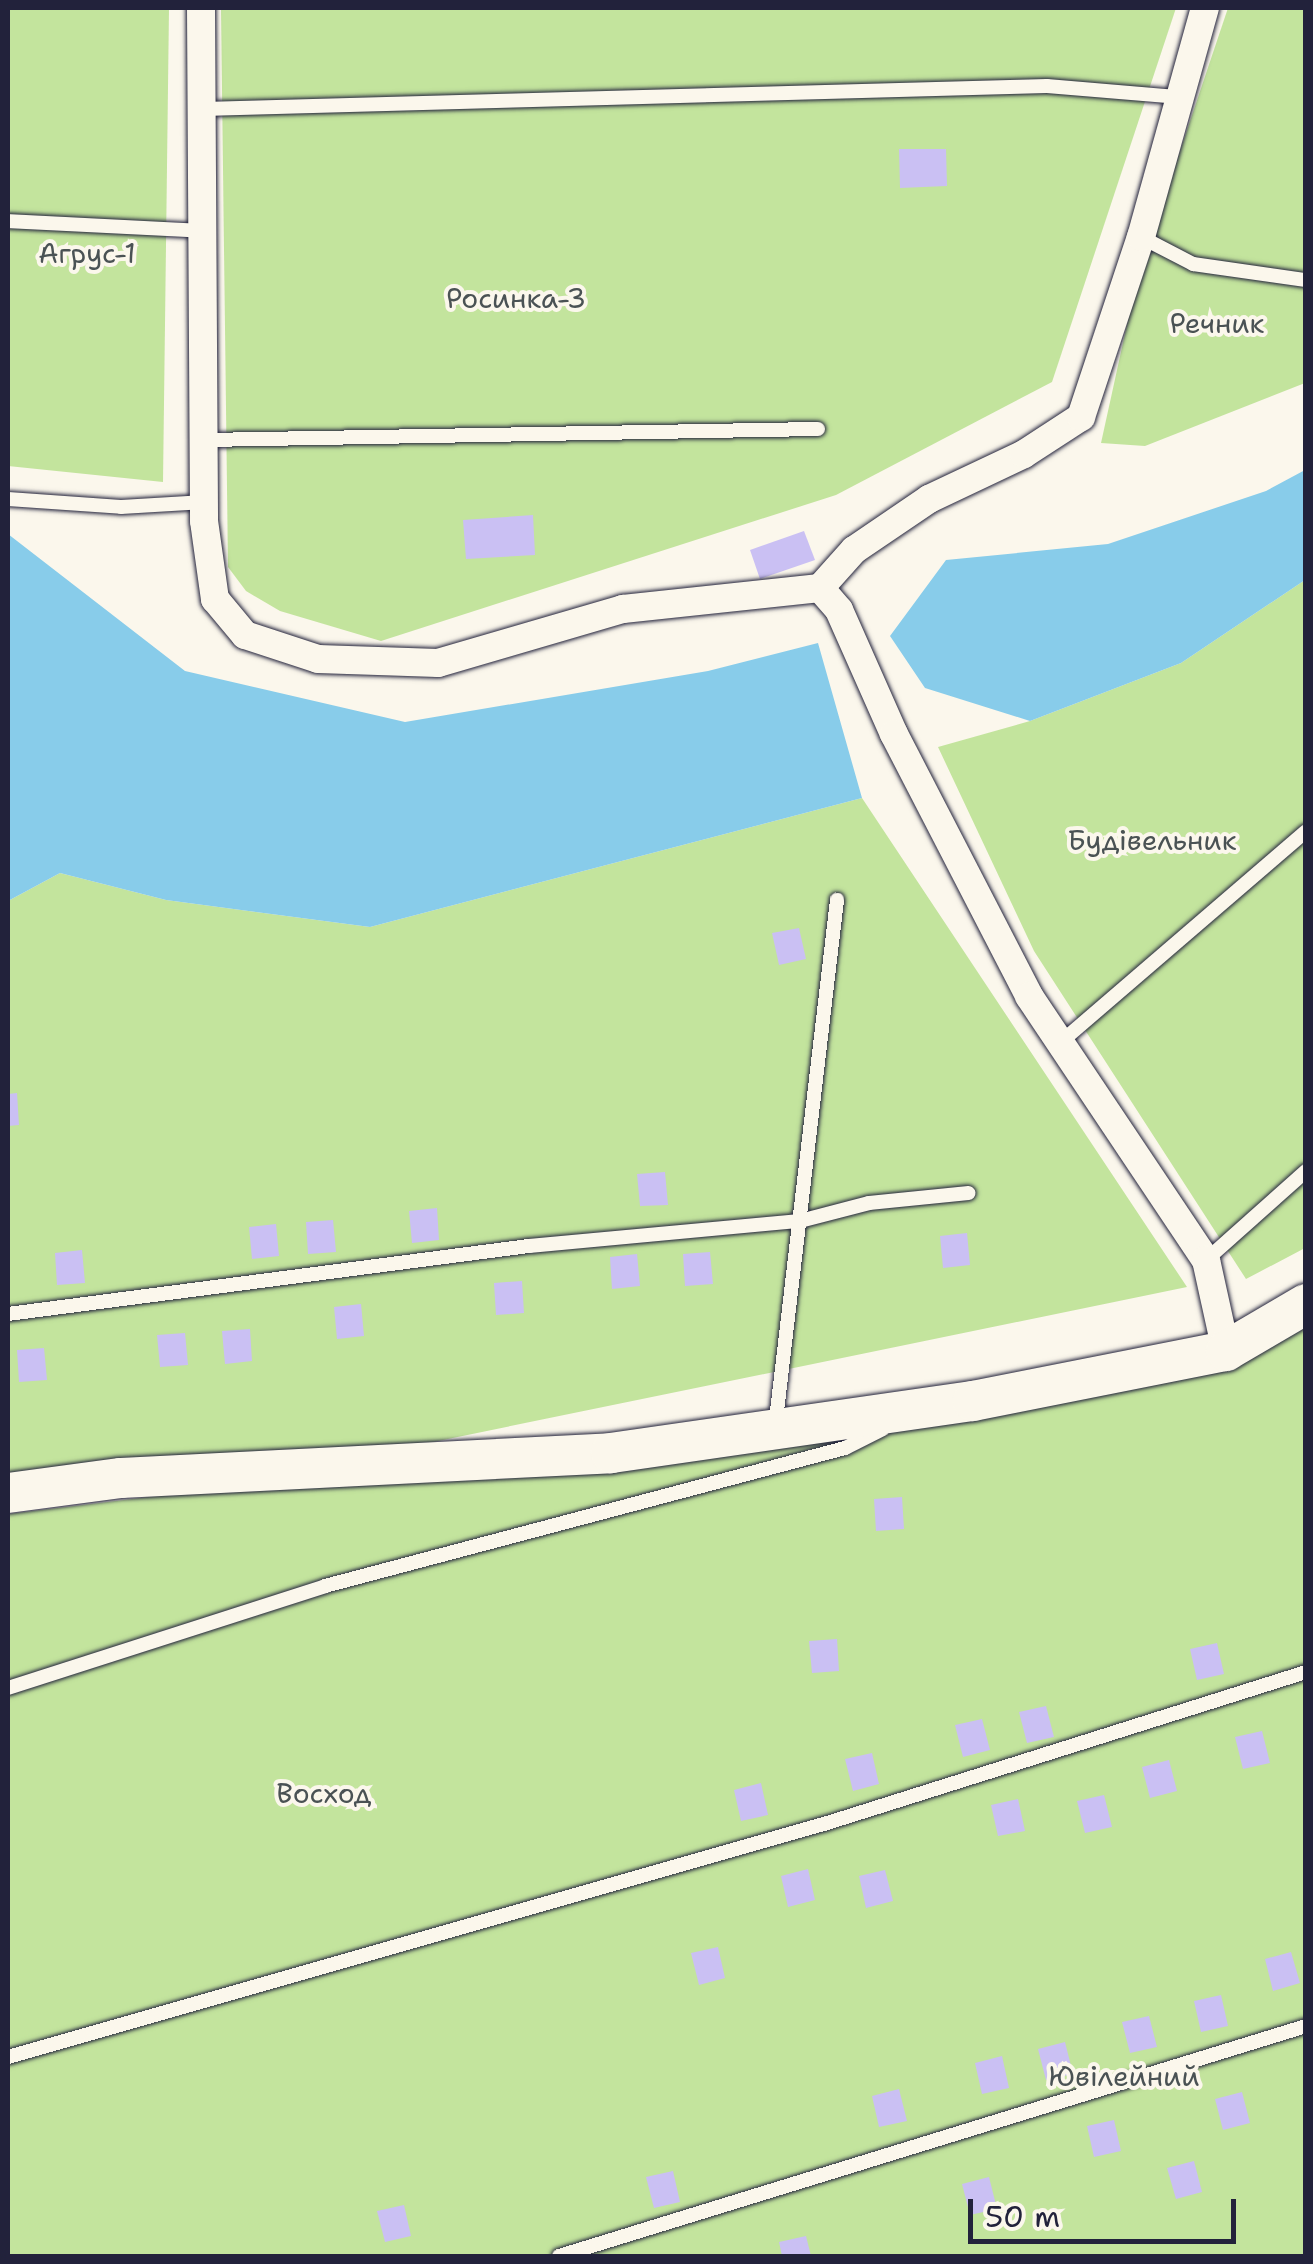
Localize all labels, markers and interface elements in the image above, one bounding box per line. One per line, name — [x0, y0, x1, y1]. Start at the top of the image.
park label: Агрус-1 — [38, 236, 136, 270]
park label: Росинка-3 — [446, 281, 586, 315]
park label: Речник — [1170, 306, 1264, 340]
park label: Будівельник — [1067, 823, 1237, 857]
park label: Восход — [276, 1776, 372, 1810]
park label: Ювілейний — [1049, 2059, 1199, 2093]
scale bar — [973, 2179, 1240, 2241]
text: 50 m — [985, 2196, 1060, 2237]

